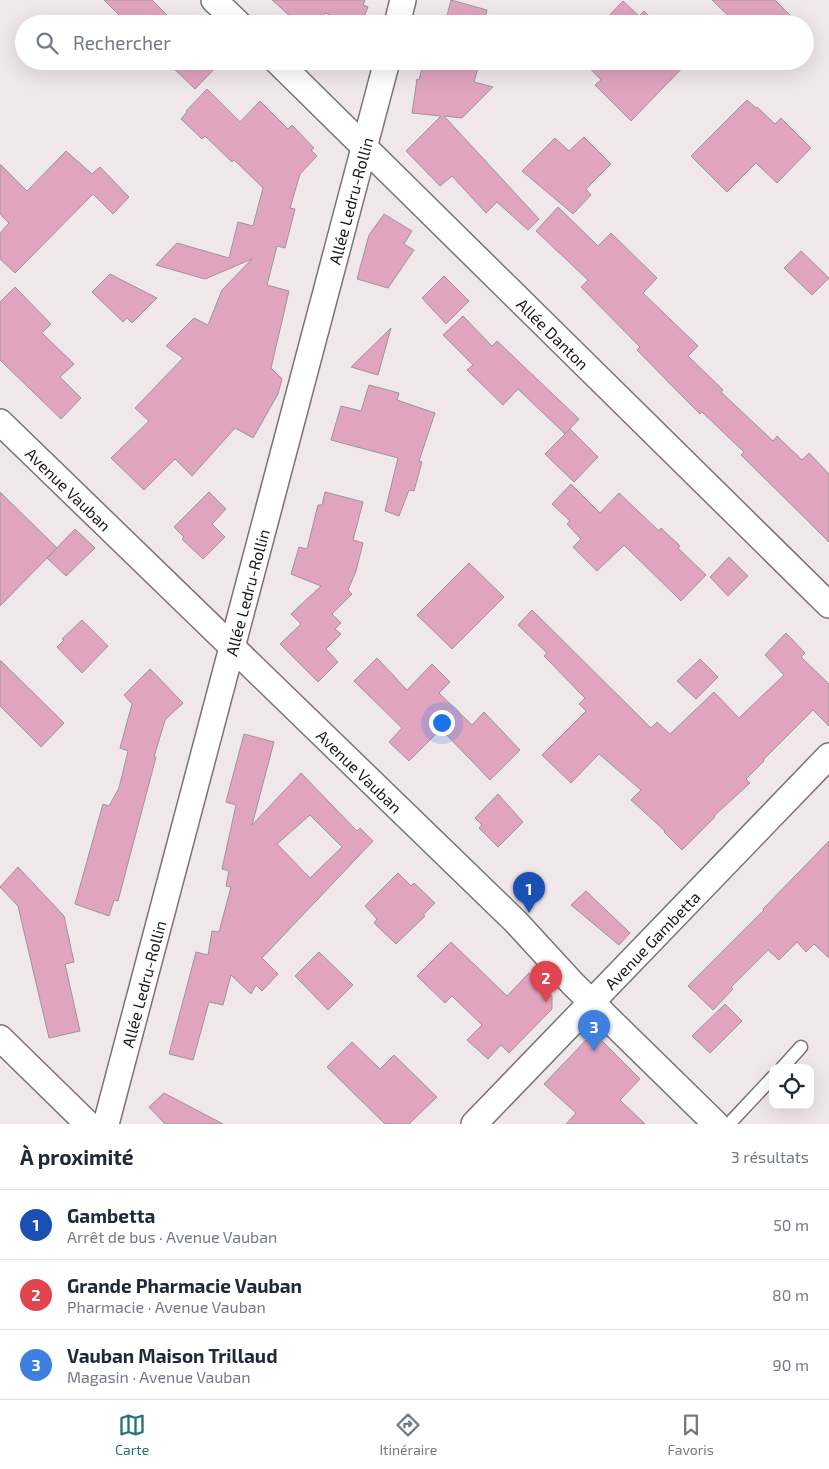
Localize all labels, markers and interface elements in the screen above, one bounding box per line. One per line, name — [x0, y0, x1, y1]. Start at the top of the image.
search box — [15, 15, 814, 70]
icon: search — [33, 29, 61, 57]
text: Rechercher — [73, 31, 171, 54]
street label: Allée Ledru-Rollin — [324, 135, 376, 266]
street label: Allée Danton — [513, 294, 593, 373]
street label: Avenue Vauban — [22, 443, 116, 534]
street label: Allée Ledru-Rollin — [221, 527, 272, 658]
your location — [429, 710, 455, 736]
street label: Avenue Vauban — [313, 725, 406, 816]
pin: 1 — [513, 872, 545, 913]
street label: Avenue Gambetta — [600, 887, 703, 993]
street label: Allée Ledru-Rollin — [117, 918, 169, 1049]
pin: 2 — [530, 961, 562, 1002]
pin: 3 — [578, 1010, 610, 1051]
map controls — [769, 1064, 814, 1109]
button: locate — [769, 1064, 814, 1109]
text: À proximité — [20, 1144, 134, 1169]
text: 3 résultats — [731, 1147, 809, 1166]
text: Gambetta — [67, 1204, 155, 1227]
text: 1 — [33, 1215, 39, 1234]
text: 50 m — [773, 1215, 809, 1234]
text: Arrêt de bus · Avenue Vauban — [67, 1227, 277, 1246]
text: Grande Pharmacie Vauban — [67, 1274, 302, 1297]
text: 2 — [31, 1285, 41, 1304]
text: 80 m — [772, 1285, 809, 1304]
text: Pharmacie · Avenue Vauban — [67, 1297, 266, 1316]
text: Vauban Maison Trillaud — [67, 1344, 277, 1367]
text: 3 — [31, 1355, 41, 1374]
text: 90 m — [773, 1355, 809, 1374]
text: Magasin · Avenue Vauban — [67, 1367, 251, 1386]
tab: Carte — [115, 1411, 149, 1458]
tab: Itinéraire — [379, 1411, 437, 1458]
tab: Favoris — [667, 1411, 714, 1458]

